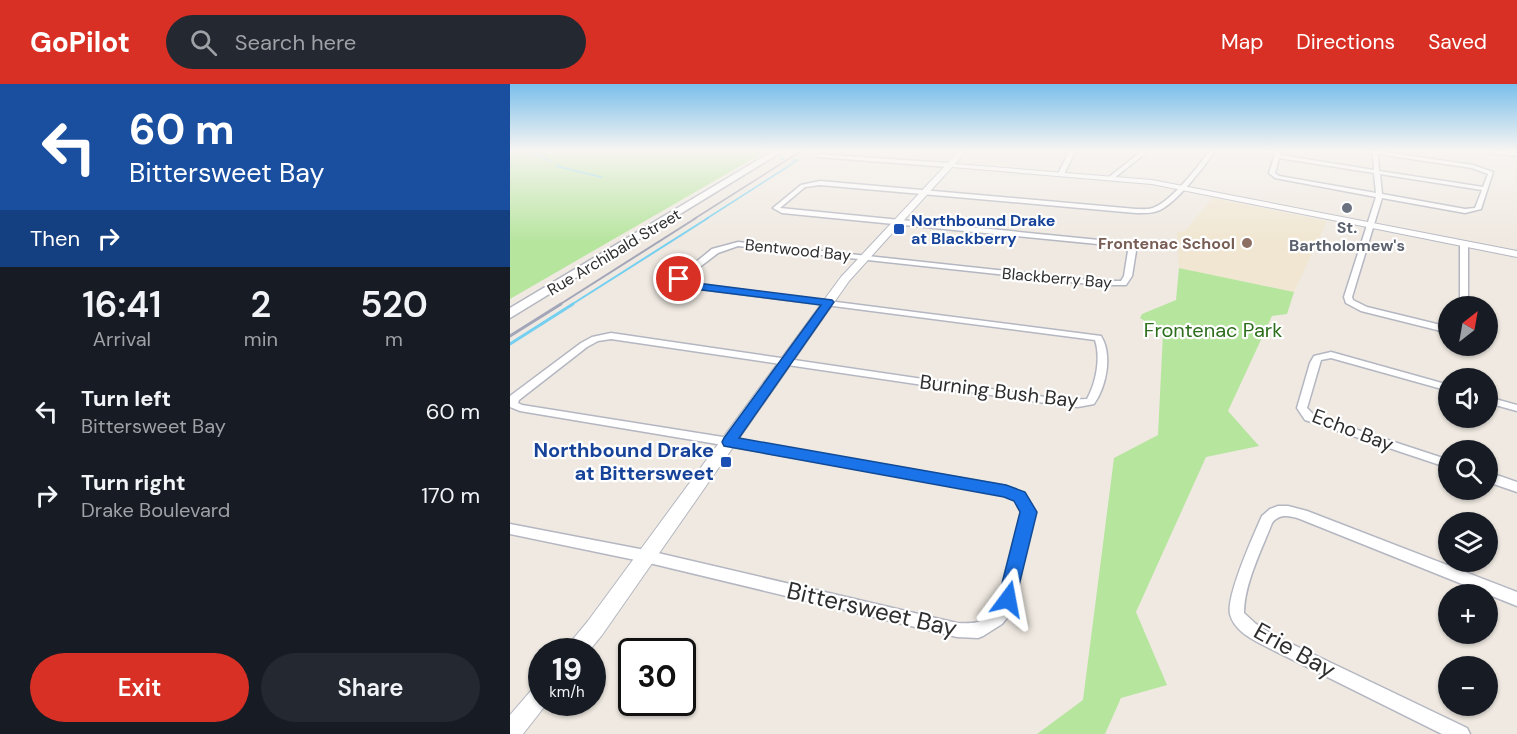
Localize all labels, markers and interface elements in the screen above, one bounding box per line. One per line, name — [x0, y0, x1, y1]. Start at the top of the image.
search box — [166, 15, 586, 69]
text: GoPilot — [30, 24, 130, 61]
icon: search — [187, 26, 220, 59]
text: Search here — [235, 28, 356, 57]
text: Map — [1221, 28, 1263, 56]
text: Directions — [1296, 28, 1395, 56]
text: Saved — [1428, 28, 1487, 56]
text: 60 m — [129, 102, 235, 157]
icon: left — [30, 108, 108, 186]
text: Bittersweet Bay — [129, 155, 325, 190]
marker: St. Bartholomew's — [1340, 201, 1354, 215]
street label: Rue Archibald Street — [543, 204, 685, 300]
place label: Northbound Drake at Blackberry — [911, 210, 1055, 249]
place label: St. Bartholomew's — [1289, 217, 1405, 256]
icon: right — [92, 222, 125, 255]
marker: Northbound Drake at Blackberry — [892, 222, 906, 236]
text: Then — [30, 224, 80, 253]
place label: Frontenac School — [1098, 233, 1235, 254]
street label: Bentwood Bay — [744, 234, 852, 266]
marker: Frontenac School — [1240, 236, 1254, 250]
pin — [653, 253, 704, 304]
icon: arrive — [662, 262, 695, 295]
street label: Blackberry Bay — [1001, 263, 1113, 293]
text: 16:41 — [82, 281, 162, 328]
text: 2 — [251, 281, 271, 328]
text: 520 — [360, 281, 428, 328]
north arrow — [1438, 296, 1498, 356]
map controls — [1438, 296, 1498, 716]
park label: Frontenac Park — [1144, 317, 1282, 343]
text: Arrival — [93, 326, 151, 352]
text: min — [244, 326, 278, 352]
text: m — [385, 326, 403, 352]
street label: Burning Bush Bay — [918, 368, 1080, 414]
button: sound — [1438, 368, 1498, 428]
text: Turn left — [81, 384, 171, 413]
icon: left — [30, 395, 63, 428]
text: 60 m — [426, 397, 480, 426]
street label: Echo Bay — [1309, 403, 1397, 457]
text: Bittersweet Bay — [81, 413, 226, 439]
place label: Northbound Drake at Bittersweet — [533, 437, 714, 486]
button: search — [1438, 440, 1498, 500]
marker: Northbound Drake at Bittersweet — [719, 455, 733, 469]
text: Turn right — [81, 468, 186, 497]
icon: right — [30, 479, 63, 512]
text: 170 m — [421, 481, 480, 510]
text: Drake Boulevard — [81, 497, 230, 523]
button: layers — [1438, 512, 1498, 572]
position arrow — [976, 567, 1040, 631]
street label: Bittersweet Bay — [784, 574, 960, 644]
button: + — [1438, 584, 1498, 644]
street label: Erie Bay — [1249, 615, 1341, 685]
speed limit sign: 30 — [618, 638, 696, 716]
text: 19 — [552, 650, 582, 689]
button: Exit — [30, 653, 249, 722]
button: Share — [261, 653, 480, 722]
button: − — [1438, 656, 1498, 716]
text: km/h — [549, 682, 585, 702]

